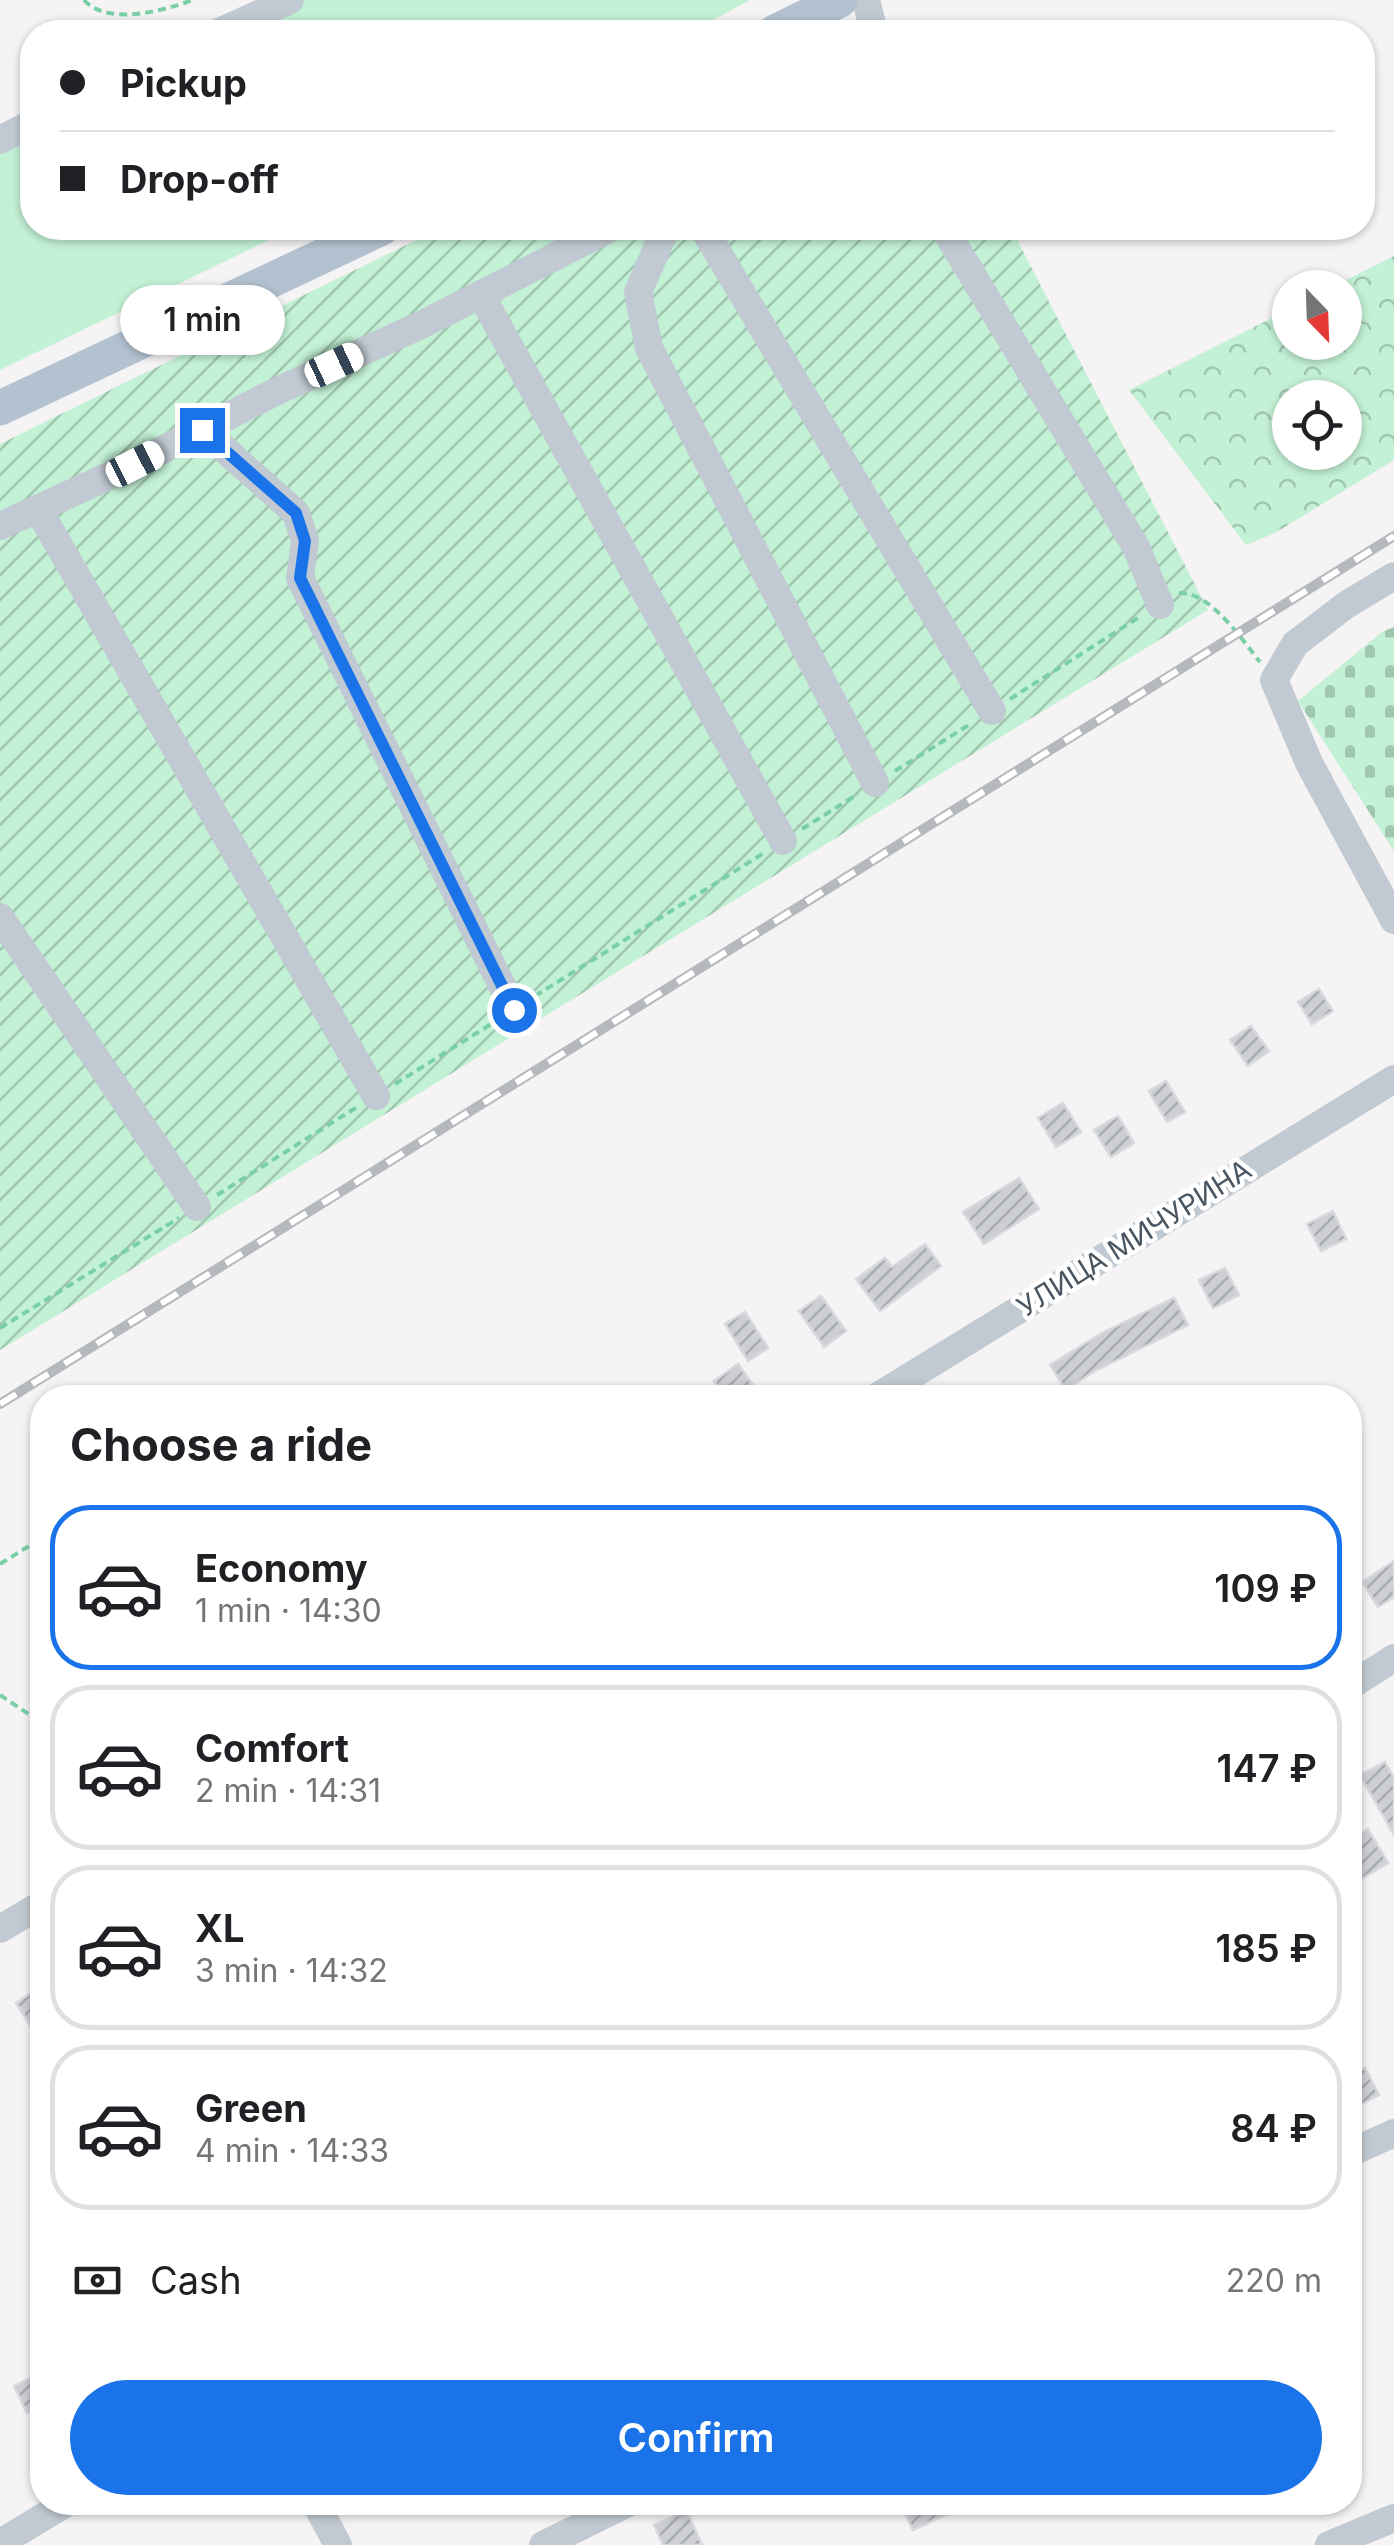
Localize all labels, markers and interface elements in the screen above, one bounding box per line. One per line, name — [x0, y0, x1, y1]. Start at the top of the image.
text: Pickup — [120, 60, 247, 106]
text: Drop-off — [120, 156, 279, 202]
north arrow — [1272, 270, 1362, 360]
map controls — [1272, 270, 1362, 470]
callout: 1 min — [120, 285, 284, 355]
text: 1 min — [163, 300, 242, 339]
car — [300, 339, 368, 391]
button: locate — [1272, 380, 1362, 470]
route end — [180, 408, 225, 453]
car — [101, 437, 169, 491]
route start — [492, 988, 537, 1033]
street label: УЛИЦА МИЧУРИНА — [1011, 1152, 1257, 1324]
text: Choose a ride — [70, 1417, 372, 1472]
icon: car — [75, 1543, 165, 1633]
text: Economy — [195, 1545, 368, 1591]
text: 109 ₽ — [1214, 1565, 1317, 1611]
text: 1 min · 14:30 — [195, 1591, 382, 1630]
icon: car — [75, 1723, 165, 1813]
text: Comfort — [195, 1725, 349, 1771]
text: 147 ₽ — [1216, 1745, 1317, 1791]
text: 2 min · 14:31 — [195, 1771, 381, 1810]
icon: car — [75, 1903, 165, 1993]
text: XL — [195, 1905, 245, 1951]
text: 185 ₽ — [1215, 1925, 1317, 1971]
text: 3 min · 14:32 — [195, 1951, 388, 1990]
icon: car — [75, 2083, 165, 2173]
text: Green — [195, 2085, 307, 2131]
text: 84 ₽ — [1230, 2105, 1317, 2151]
text: 4 min · 14:33 — [195, 2131, 389, 2170]
icon: cash — [70, 2253, 125, 2308]
text: Cash — [150, 2257, 242, 2303]
text: 220 m — [1226, 2261, 1322, 2300]
button: Confirm — [70, 2380, 1322, 2495]

